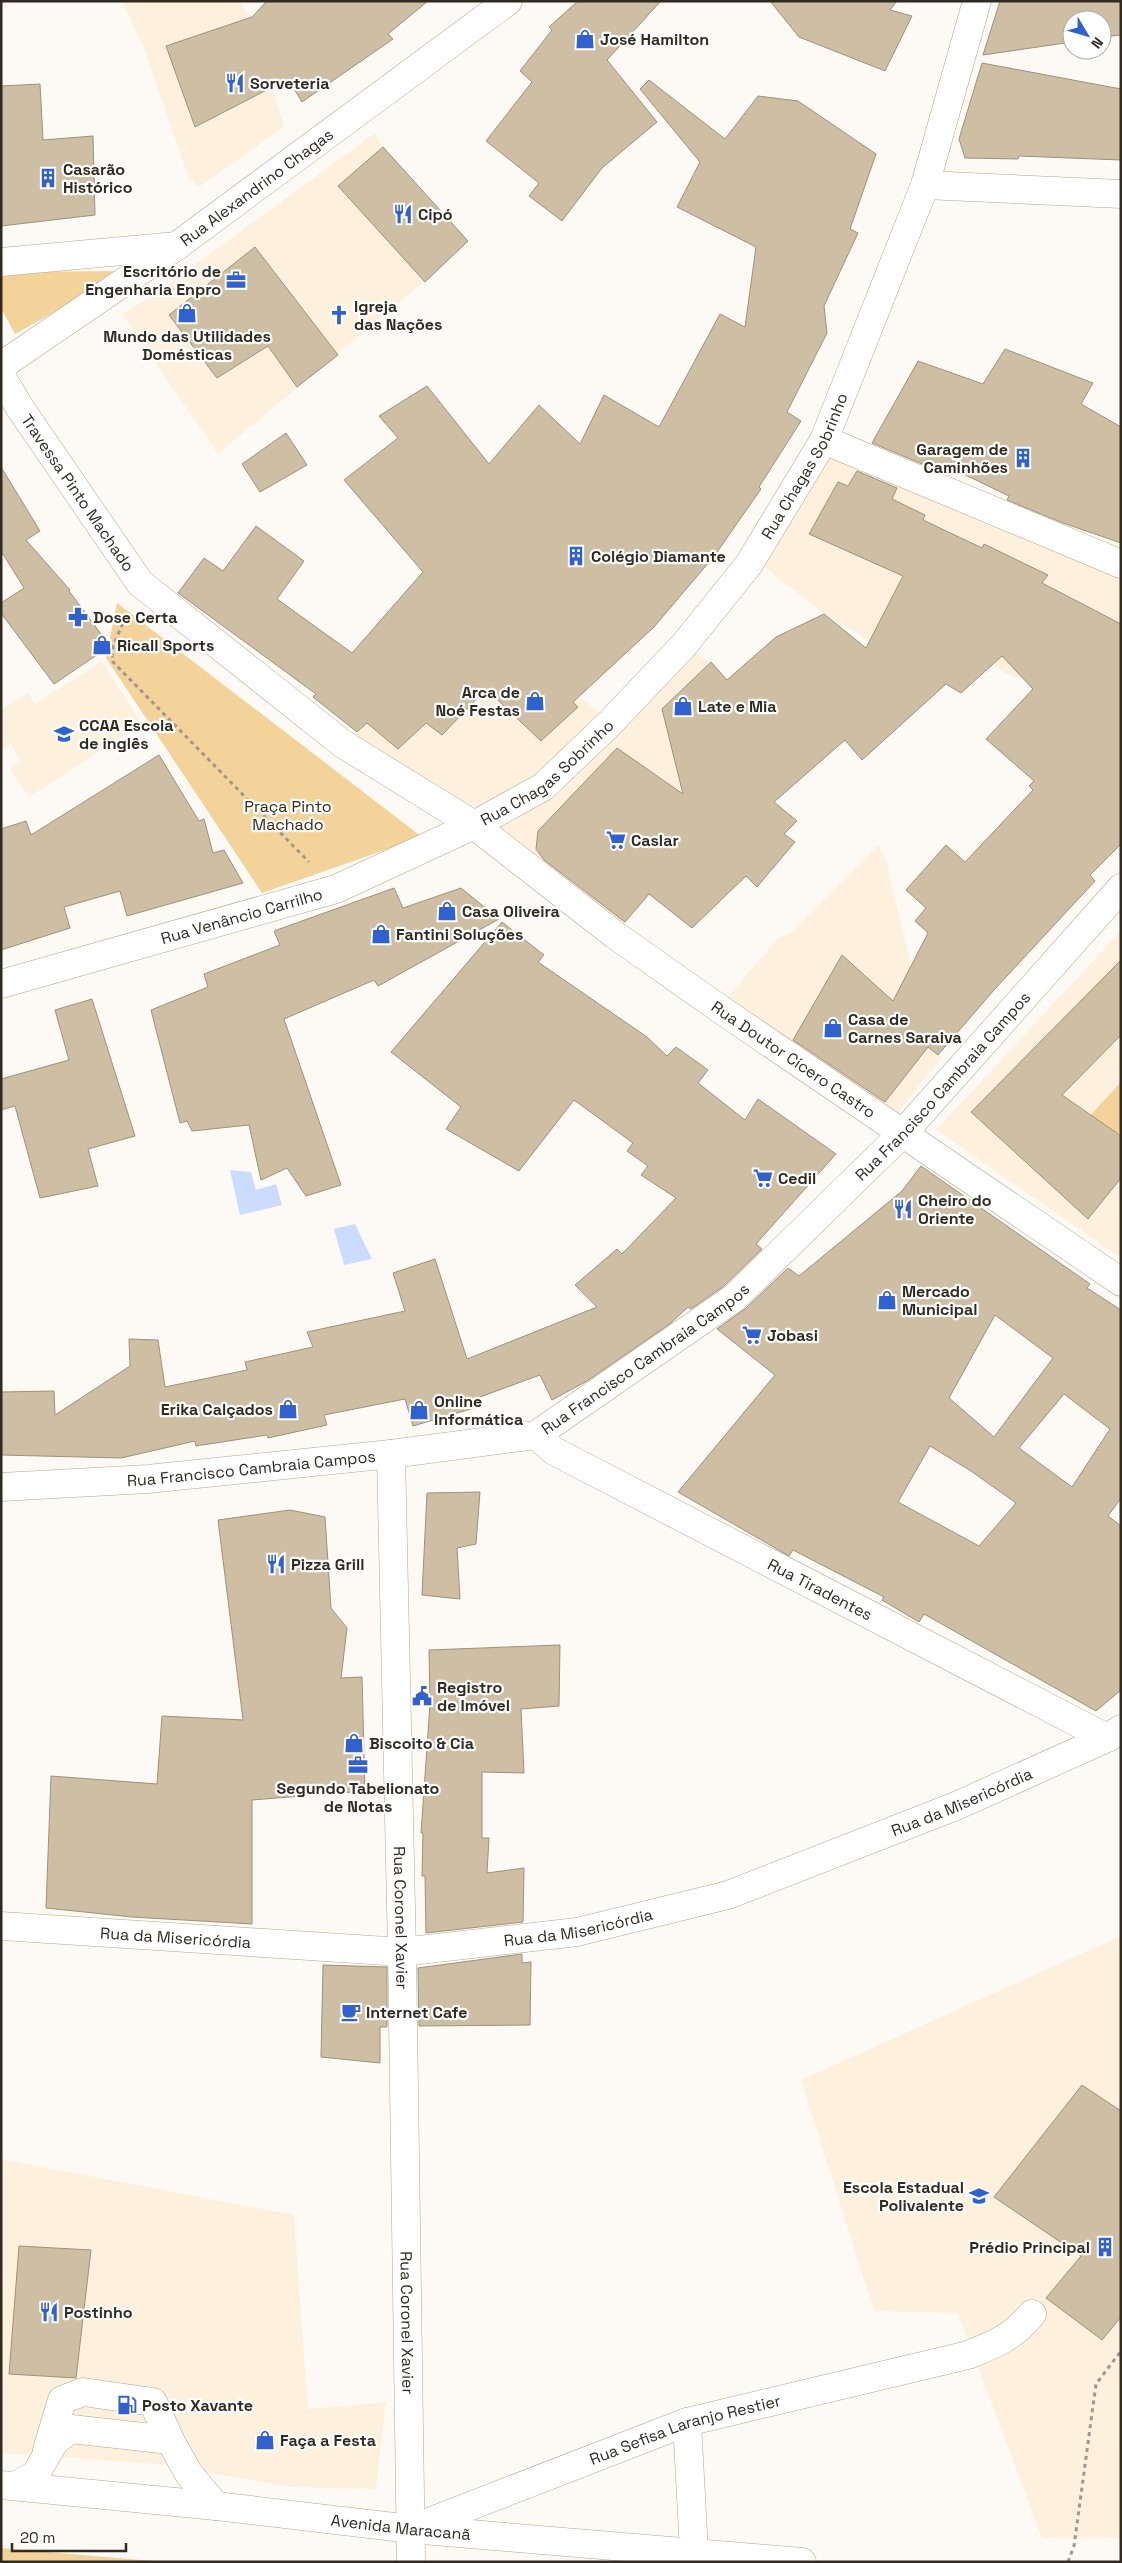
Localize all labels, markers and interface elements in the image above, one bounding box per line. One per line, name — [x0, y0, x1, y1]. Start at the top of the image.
north arrow — [1062, 10, 1112, 60]
shop icon: José Hamilton — [574, 28, 596, 50]
place label: José Hamilton — [600, 29, 709, 50]
text: N — [1087, 34, 1107, 52]
restaurant icon: Sorveteria — [224, 72, 246, 94]
place label: Sorveteria — [250, 73, 329, 94]
street label: Rua Alexandrino Chagas — [176, 123, 337, 251]
place label: Casarão Histórico — [63, 159, 133, 198]
building icon: Casarão Histórico — [37, 167, 59, 189]
restaurant icon: Cipó — [392, 203, 414, 225]
place label: Cipó — [418, 204, 453, 225]
place label: Escritório de Engenharia Enpro — [85, 261, 221, 300]
office icon: Escritório de Engenharia Enpro — [225, 269, 247, 291]
place label: Igreja das Nações — [354, 296, 442, 335]
shop icon: Mundo das Utilidades Domésticas — [176, 302, 198, 324]
church icon: Igreja das Nações — [328, 304, 350, 326]
place label: Mundo das Utilidades Domésticas — [103, 326, 271, 365]
street label: Rua Chagas Sobrinho — [756, 390, 852, 543]
street label: Travessa Pinto Machado — [17, 410, 139, 576]
place label: Garagem de Caminhões — [916, 439, 1008, 478]
building icon: Garagem de Caminhões — [1012, 447, 1034, 469]
building icon: Colégio Diamante — [565, 545, 587, 567]
place label: Colégio Diamante — [591, 546, 726, 567]
pharmacy icon: Dose Certa — [67, 606, 89, 628]
place label: Dose Certa — [93, 607, 178, 628]
shop icon: Ricall Sports — [91, 634, 113, 656]
place label: Ricall Sports — [117, 635, 214, 656]
place label: Arca de Noé Festas — [435, 682, 520, 721]
shop icon: Arca de Noé Festas — [524, 690, 546, 712]
shop icon: Late e Mia — [672, 695, 694, 717]
place label: Late e Mia — [698, 696, 777, 717]
place label: CCAA Escola de inglês — [79, 715, 174, 754]
street label: Rua Chagas Sobrinho — [477, 715, 618, 830]
school or university icon: CCAA Escola de inglês — [53, 723, 75, 745]
park label: Praça Pinto Machado — [244, 796, 332, 835]
supermarket icon: Caslar — [605, 829, 627, 851]
place label: Caslar — [631, 830, 679, 851]
street label: Rua Venâncio Carrilho — [158, 883, 325, 949]
shop icon: Casa Oliveira — [436, 900, 458, 922]
place label: Casa Oliveira — [462, 901, 560, 922]
shop icon: Fantini Soluções — [370, 923, 392, 945]
place label: Fantini Soluções — [396, 924, 523, 945]
street label: Rua Francisco Cambraia Campos — [850, 987, 1035, 1185]
street label: Rua Doutor Cícero Castro — [707, 996, 880, 1123]
place label: Casa de Carnes Saraiva — [848, 1009, 962, 1048]
shop icon: Casa de Carnes Saraiva — [822, 1017, 844, 1039]
supermarket icon: Cedil — [752, 1167, 774, 1189]
place label: Cedil — [778, 1168, 816, 1189]
place label: Cheiro do Oriente — [918, 1190, 992, 1229]
restaurant icon: Cheiro do Oriente — [892, 1198, 914, 1220]
street label: Rua Francisco Cambraia Campos — [537, 1278, 754, 1439]
place label: Mercado Municipal — [902, 1281, 977, 1320]
shop icon: Mercado Municipal — [876, 1289, 898, 1311]
supermarket icon: Jobasi — [741, 1324, 763, 1346]
place label: Jobasi — [767, 1325, 818, 1346]
place label: Online Informática — [434, 1391, 523, 1430]
shop icon: Erika Calçados — [277, 1398, 299, 1420]
place label: Erika Calçados — [161, 1399, 273, 1420]
shop icon: Online Informática — [408, 1399, 430, 1421]
street label: Rua Francisco Cambraia Campos — [126, 1445, 377, 1491]
restaurant icon: Pizza Grill — [265, 1553, 287, 1575]
street label: Rua Tiradentes — [764, 1553, 876, 1625]
place label: Pizza Grill — [291, 1554, 365, 1575]
place label: Registro de Imóvel — [437, 1677, 510, 1716]
public building icon: Registro de Imóvel — [411, 1685, 433, 1707]
shop icon: Biscoito & Cia — [343, 1732, 365, 1754]
place label: Biscoito & Cia — [369, 1733, 474, 1754]
office icon: Segundo Tabelionato de Notas — [347, 1754, 369, 1776]
street label: Rua da Misericórdia — [888, 1763, 1035, 1841]
place label: Segundo Tabelionato de Notas — [277, 1778, 440, 1817]
street label: Rua Coronel Xavier — [389, 1846, 413, 1990]
street label: Rua da Misericórdia — [503, 1903, 655, 1951]
street label: Rua da Misericórdia — [100, 1922, 252, 1953]
cafe icon: Internet Cafe — [340, 2001, 362, 2023]
place label: Internet Cafe — [366, 2002, 468, 2023]
place label: Escola Estadual Polivalente — [843, 2177, 964, 2216]
school or university icon: Escola Estadual Polivalente — [968, 2185, 990, 2207]
building icon: Prédio Principal — [1094, 2236, 1116, 2258]
place label: Prédio Principal — [969, 2237, 1090, 2258]
street label: Rua Coronel Xavier — [396, 2251, 419, 2395]
restaurant icon: Postinho — [38, 2301, 60, 2323]
place label: Postinho — [64, 2302, 133, 2323]
street label: Rua Sefisa Laranjo Restier — [586, 2390, 783, 2469]
fuel station icon: Posto Xavante — [116, 2394, 138, 2416]
place label: Posto Xavante — [142, 2395, 253, 2416]
shop icon: Faça a Festa — [254, 2429, 276, 2451]
place label: Faça a Festa — [280, 2430, 376, 2451]
street label: Avenida Maracanã — [330, 2509, 472, 2545]
scale bar — [12, 2520, 126, 2552]
text: 20 m — [20, 2528, 55, 2547]

